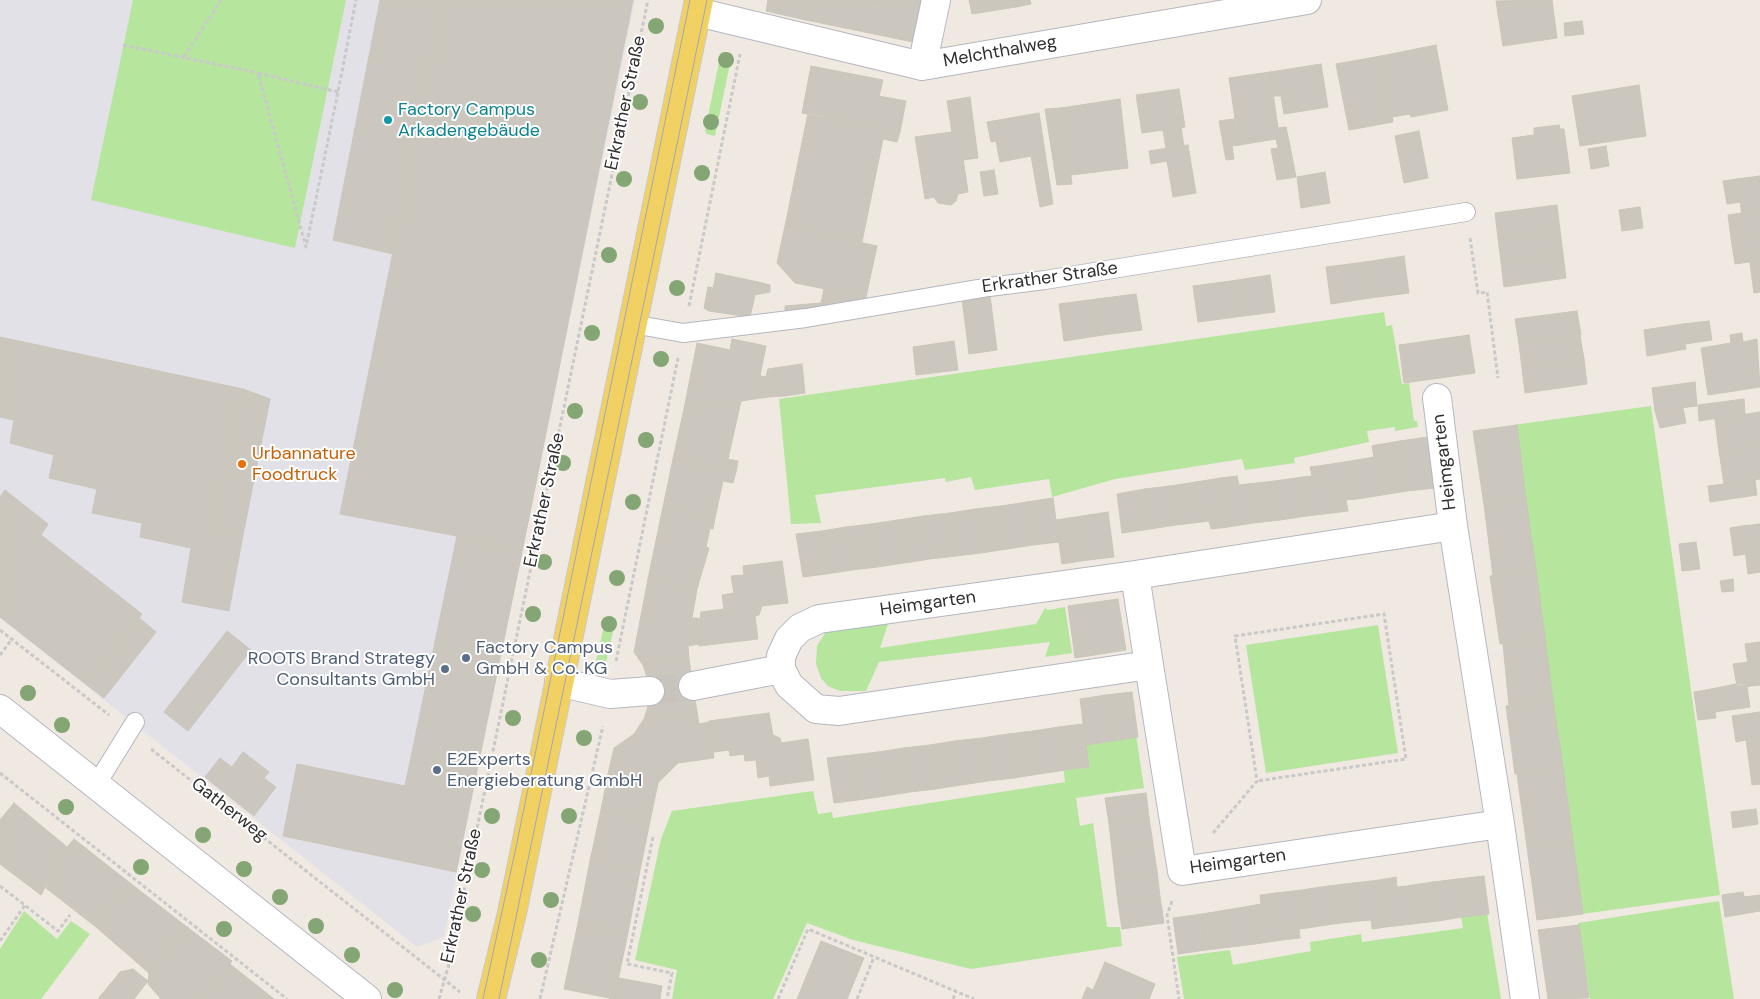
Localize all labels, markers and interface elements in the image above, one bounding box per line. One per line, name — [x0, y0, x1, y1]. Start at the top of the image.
street label: Melchthalweg — [942, 31, 1058, 73]
street label: Erkrather Straße — [601, 34, 651, 172]
place label: Factory Campus Arkadengebäude — [398, 99, 540, 142]
marker: Factory Campus Arkadengebäude — [382, 114, 394, 126]
street label: Erkrather Straße — [981, 258, 1119, 298]
street label: Heimgarten — [1428, 413, 1462, 511]
street label: Erkrather Straße — [520, 431, 570, 569]
place label: Urbannature Foodtruck — [252, 443, 356, 486]
marker: Urbannature Foodtruck — [236, 458, 248, 470]
street label: Heimgarten — [879, 587, 977, 621]
place label: Factory Campus GmbH & Co. KG — [476, 637, 613, 680]
place label: ROOTS Brand Strategy Consultants GmbH — [248, 648, 435, 691]
marker: Factory Campus GmbH & Co. KG — [460, 652, 472, 664]
marker: ROOTS Brand Strategy Consultants GmbH — [439, 663, 451, 675]
place label: E2Experts Energieberatung GmbH — [447, 749, 642, 792]
marker: E2Experts Energieberatung GmbH — [431, 764, 443, 776]
street label: Gatherweg — [186, 773, 272, 847]
street label: Erkrather Straße — [437, 827, 487, 965]
street label: Heimgarten — [1189, 845, 1287, 879]

